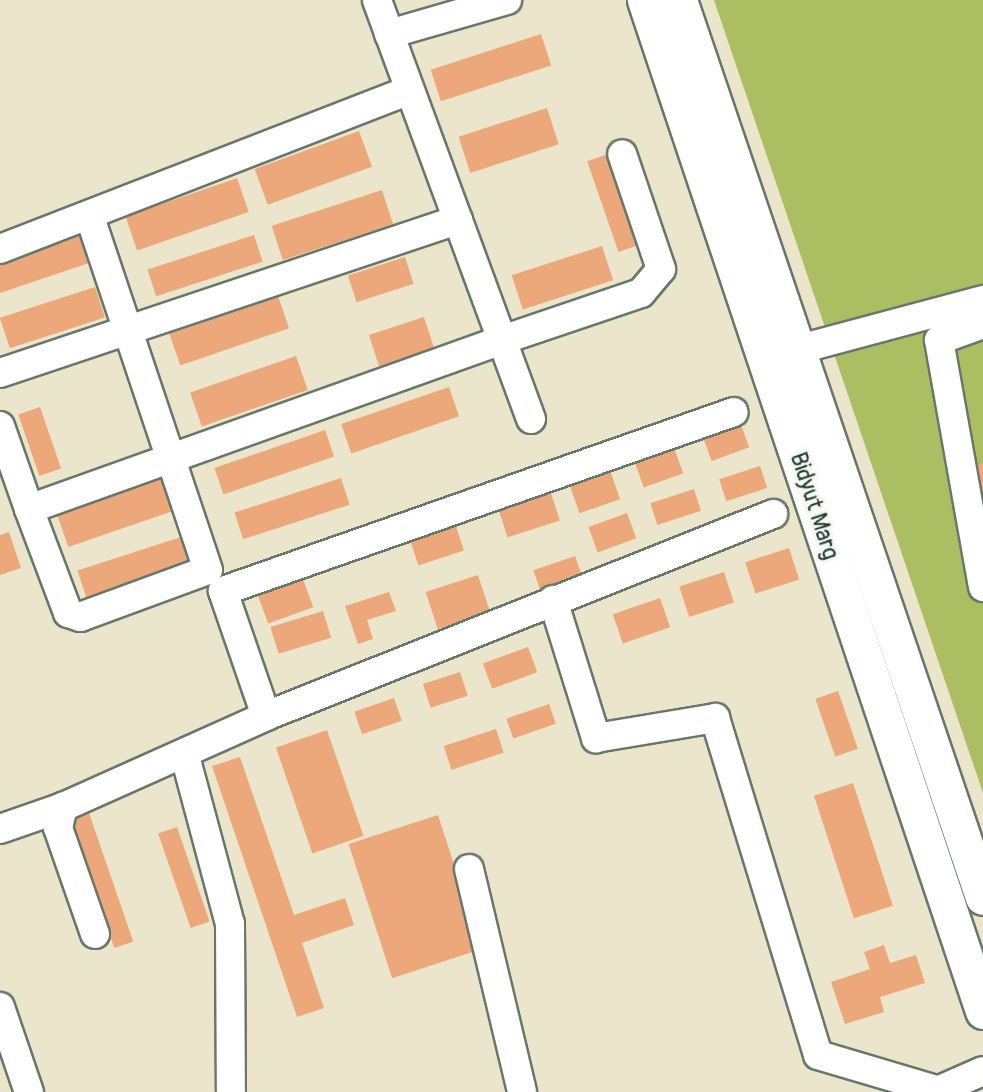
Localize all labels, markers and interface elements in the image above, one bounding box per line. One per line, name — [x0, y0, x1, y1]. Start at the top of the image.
street label: Bidyut Marg — [784, 449, 844, 563]

